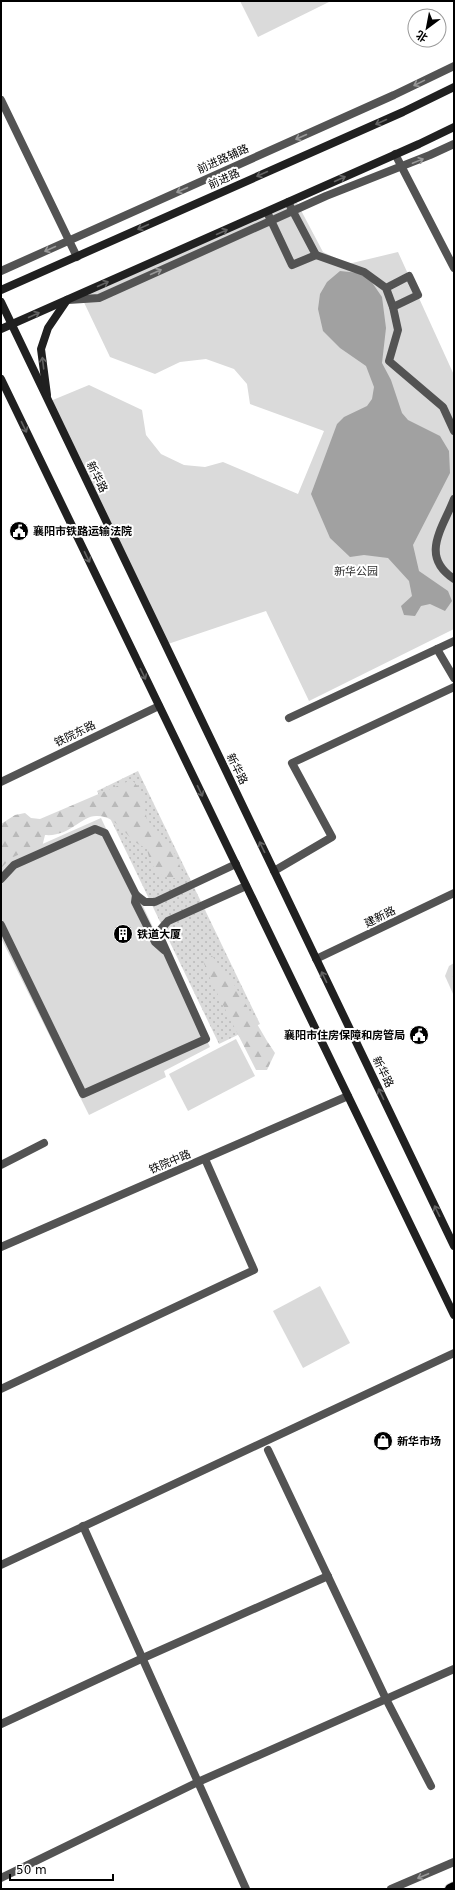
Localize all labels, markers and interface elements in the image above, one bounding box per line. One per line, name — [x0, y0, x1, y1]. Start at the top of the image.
north arrow — [407, 8, 447, 48]
text: 北 — [414, 28, 430, 44]
one-way arrow — [413, 80, 425, 87]
one-way arrow — [375, 118, 387, 126]
one-way arrow — [295, 134, 307, 141]
street label: 前进路辅路 — [195, 142, 251, 176]
one-way arrow — [411, 156, 423, 164]
street label: 前进路 — [206, 166, 242, 192]
one-way arrow — [257, 171, 269, 179]
one-way arrow — [334, 175, 346, 182]
one-way arrow — [176, 187, 188, 194]
one-way arrow — [138, 224, 150, 231]
one-way arrow — [215, 227, 227, 235]
one-way arrow — [45, 246, 57, 253]
one-way arrow — [150, 268, 162, 275]
one-way arrow — [96, 280, 108, 287]
one-way arrow — [28, 311, 40, 318]
one-way arrow — [39, 357, 47, 370]
one-way arrow — [21, 421, 28, 433]
street label: 新华路 — [84, 459, 110, 495]
public building icon: 襄阳市铁路运输法院 — [8, 520, 30, 542]
place label: 襄阳市铁路运输法院 — [33, 525, 132, 538]
one-way arrow — [84, 550, 91, 562]
park label: 新华公园 — [334, 565, 378, 578]
one-way arrow — [140, 668, 148, 680]
street label: 铁院东路 — [52, 719, 98, 749]
street label: 新华路 — [224, 751, 250, 787]
one-way arrow — [197, 785, 204, 797]
one-way arrow — [258, 841, 265, 853]
street label: 建新路 — [362, 904, 398, 930]
building icon: 铁道大厦 — [112, 923, 134, 945]
place label: 铁道大厦 — [137, 928, 181, 941]
one-way arrow — [320, 971, 327, 983]
public building icon: 襄阳市住房保障和房管局 — [408, 1024, 430, 1046]
place label: 襄阳市住房保障和房管局 — [284, 1029, 405, 1042]
street label: 新华路 — [370, 1054, 396, 1090]
one-way arrow — [377, 1088, 384, 1100]
street label: 铁院中路 — [147, 1147, 193, 1177]
one-way arrow — [433, 1205, 440, 1217]
shop icon: 新华市场 — [372, 1430, 394, 1452]
place label: 新华市场 — [397, 1435, 441, 1448]
scale bar — [10, 1856, 113, 1882]
text: 50 m — [16, 1863, 47, 1877]
one-way arrow — [417, 1872, 429, 1880]

